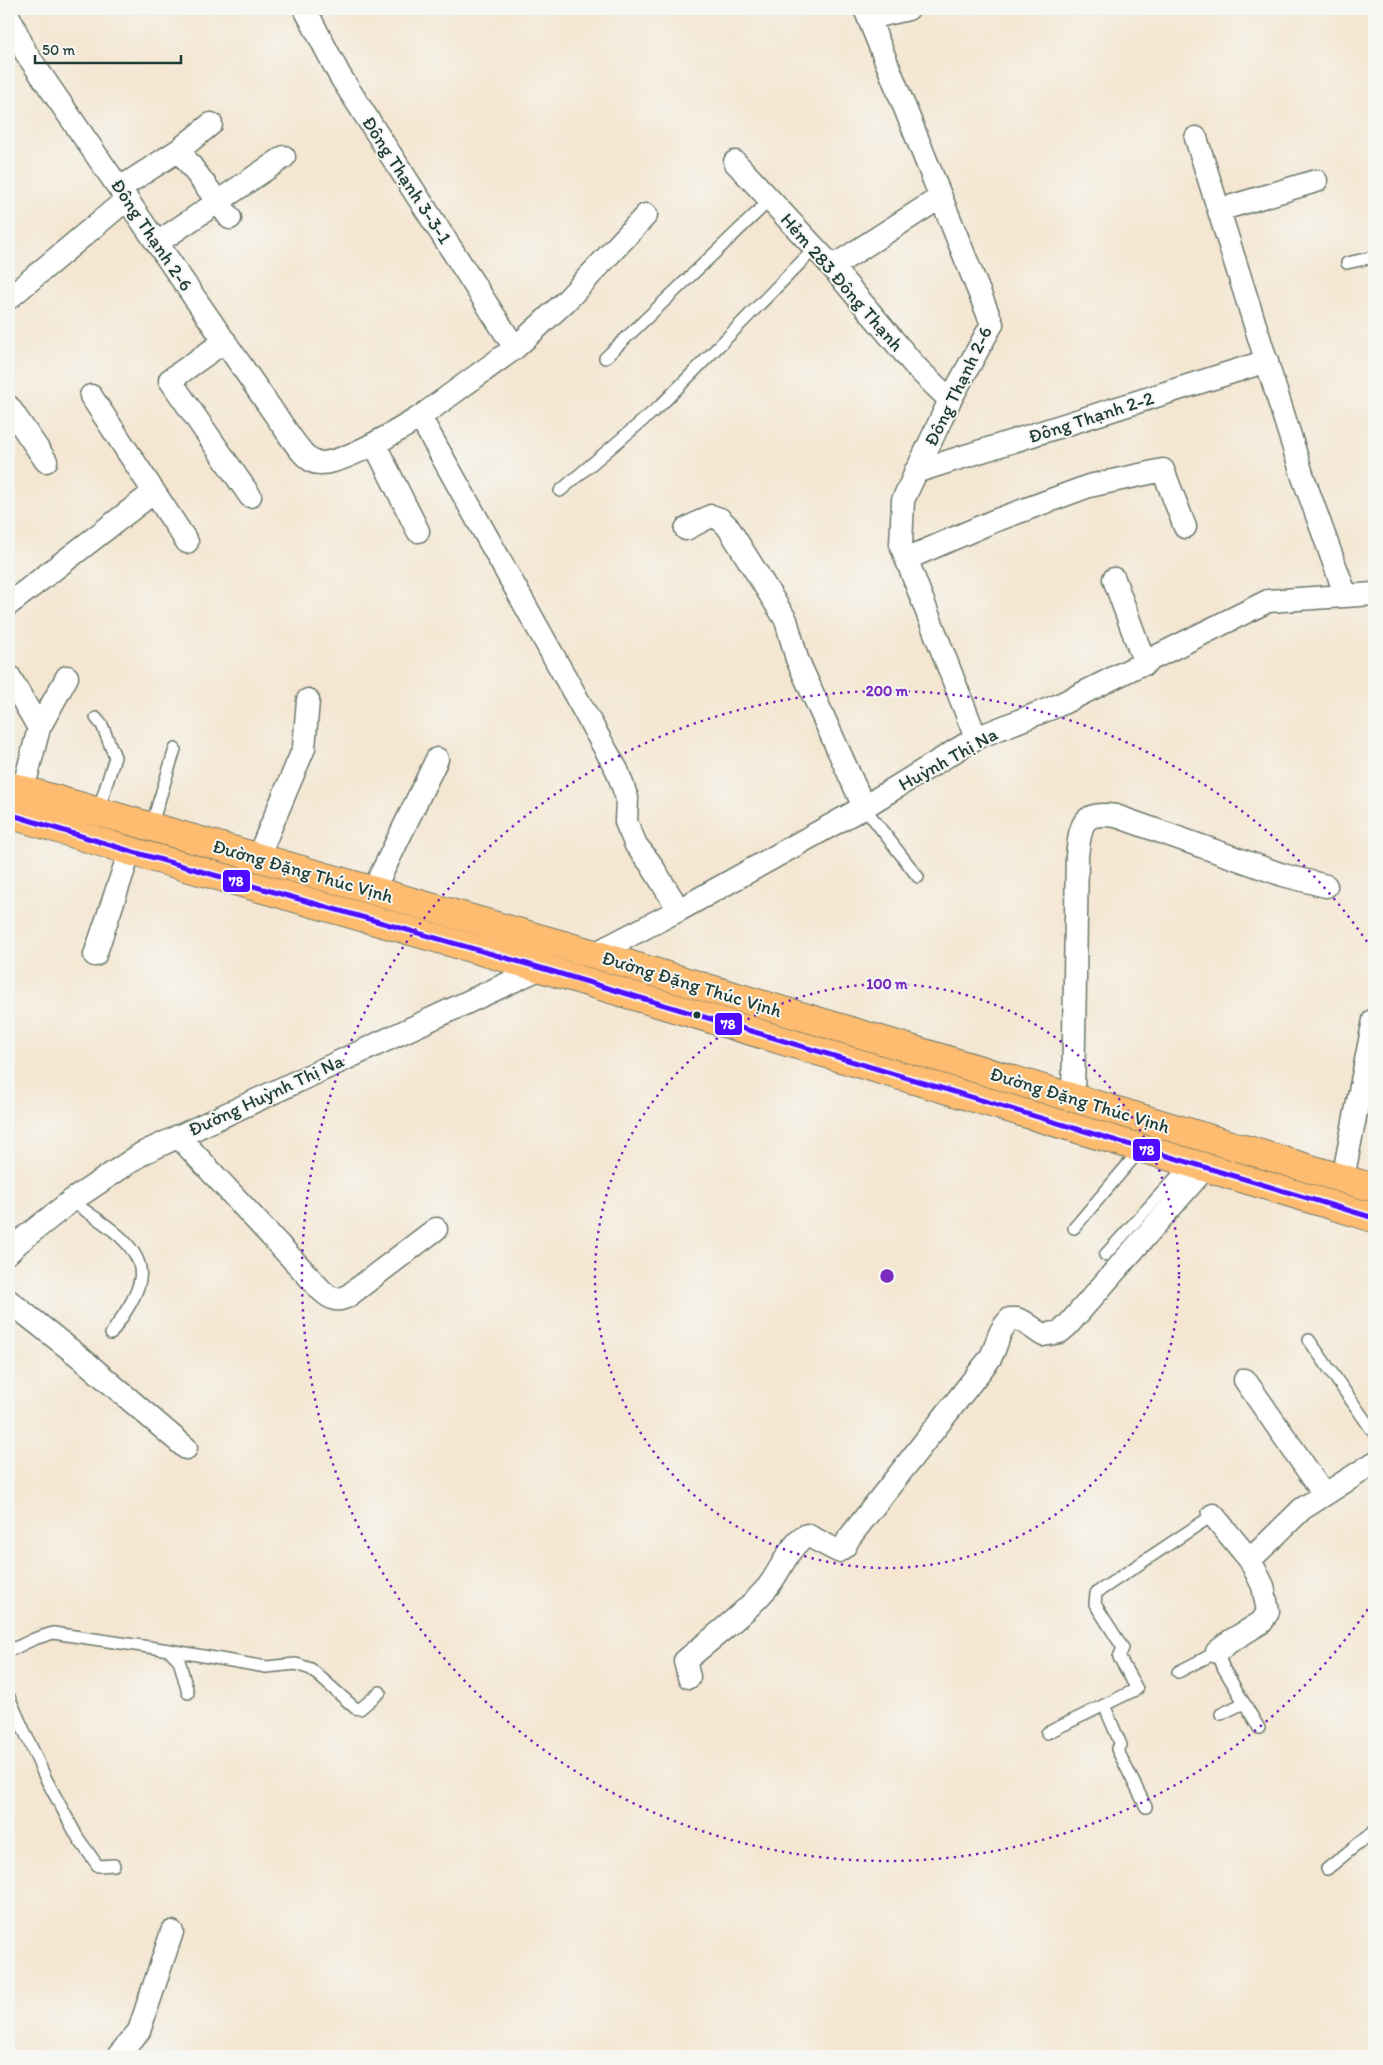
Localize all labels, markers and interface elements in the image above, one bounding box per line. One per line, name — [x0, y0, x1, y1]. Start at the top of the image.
scale bar — [35, 32, 181, 64]
text: 50 m — [42, 41, 75, 59]
street label: Đông Thạnh 3-3-1 — [357, 112, 457, 248]
street label: Đông Thạnh 2-6 — [106, 175, 198, 295]
street label: Hẻm 283 Đông Thạnh — [776, 208, 909, 356]
street label: Đông Thạnh 2-6 — [919, 322, 997, 450]
street label: Đông Thạnh 2-2 — [1025, 386, 1157, 448]
text: 200 m — [866, 682, 909, 700]
street label: Huỳnh Thị Na — [894, 722, 1002, 796]
street label: Đường Đặng Thúc Vịnh — [210, 834, 396, 908]
line badge: 78 — [222, 869, 251, 893]
text: 78 — [228, 873, 244, 890]
street label: Đường Đặng Thúc Vịnh — [599, 946, 785, 1022]
text: 100 m — [866, 975, 908, 993]
unlabelled marker — [692, 1010, 702, 1020]
line badge: 78 — [714, 1012, 743, 1036]
text: 78 — [720, 1016, 736, 1033]
street label: Đường Huỳnh Thị Na — [185, 1049, 347, 1141]
street label: Đường Đặng Thúc Vịnh — [987, 1062, 1173, 1138]
line badge: 78 — [1132, 1138, 1161, 1162]
text: 78 — [1139, 1142, 1155, 1159]
centre of rings — [878, 1267, 896, 1285]

